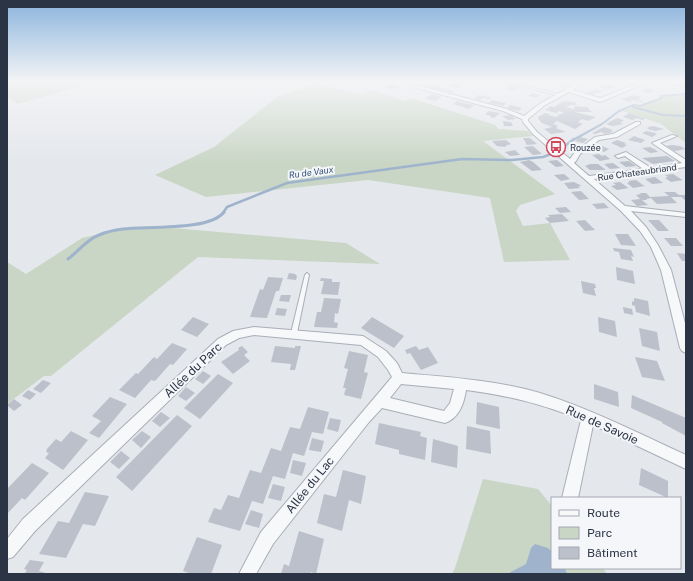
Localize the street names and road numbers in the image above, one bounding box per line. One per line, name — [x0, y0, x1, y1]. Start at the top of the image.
street label: Rue Chateaubriand — [597, 161, 677, 183]
street label: Allée du Parc — [161, 340, 225, 400]
street label: Rue de Savoie — [563, 403, 641, 447]
street label: Allée du Lac — [283, 454, 337, 516]

